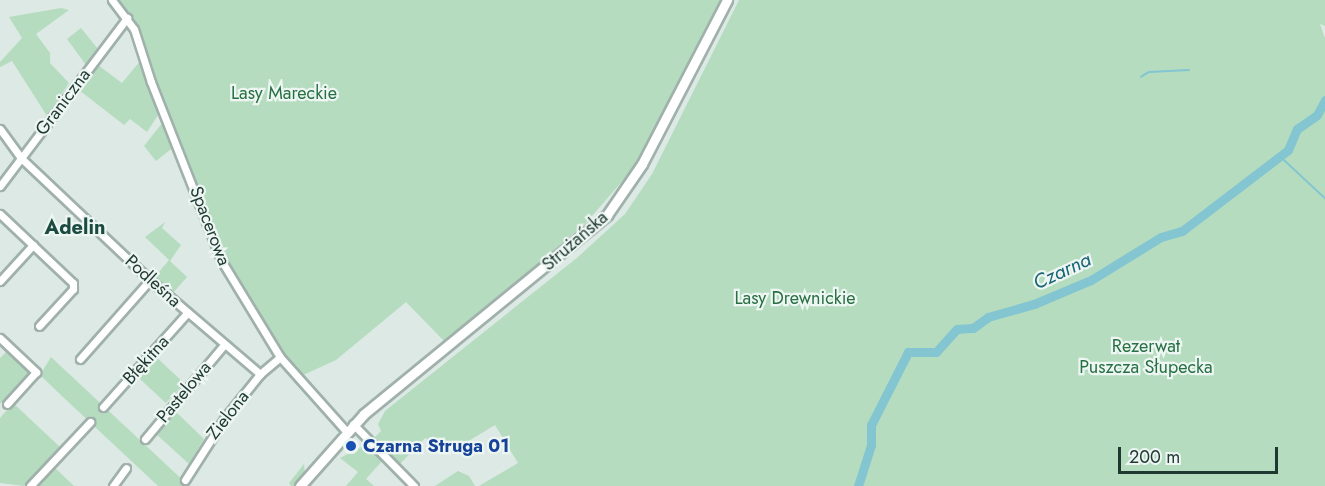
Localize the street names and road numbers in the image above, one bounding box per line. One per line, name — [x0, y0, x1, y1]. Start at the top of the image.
street label: Graniczna — [31, 64, 95, 140]
street label: Spacerowa — [185, 183, 235, 269]
street label: Strużańska — [538, 207, 612, 275]
street label: Podleśna — [120, 250, 186, 312]
street label: Błękitna — [118, 331, 174, 389]
street label: Pastelowa — [152, 357, 216, 427]
street label: Zielona — [202, 386, 254, 444]

